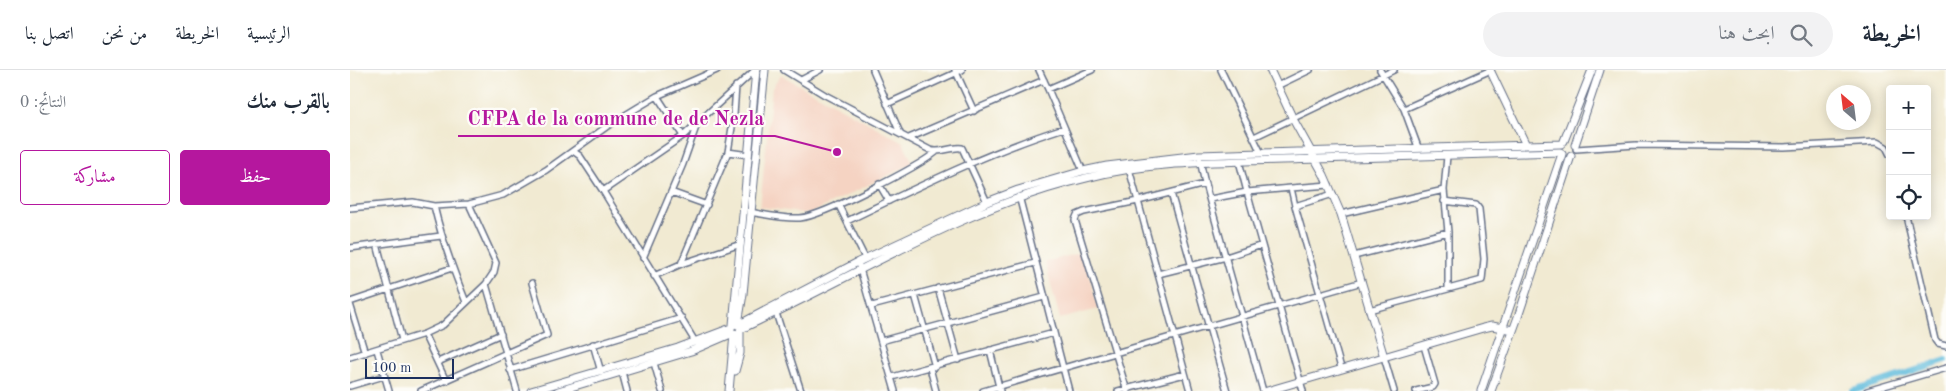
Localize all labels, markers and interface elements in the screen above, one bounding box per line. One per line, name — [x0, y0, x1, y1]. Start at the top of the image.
search box — [1483, 12, 1833, 57]
icon: search — [1787, 21, 1815, 49]
text: الخريطة — [1863, 23, 1921, 47]
text: اتصل بنا — [25, 25, 74, 43]
text: من نحن — [102, 25, 147, 43]
text: الخريطة — [175, 25, 219, 43]
text: الرئيسية — [247, 25, 290, 43]
text: ابحث هنا — [1719, 25, 1775, 44]
north arrow — [1826, 85, 1871, 130]
map controls — [1886, 85, 1931, 220]
button: + — [1886, 85, 1931, 130]
text: بالقرب منك — [247, 92, 330, 113]
text: النتائج: 0 — [20, 95, 66, 111]
callout: CFPA de la commune de de Nezla — [458, 101, 775, 136]
text: CFPA de la commune de de Nezla — [467, 110, 765, 130]
button: − — [1886, 130, 1931, 175]
button: مشاركة — [20, 150, 170, 205]
button: حفظ — [180, 150, 330, 205]
button: locate — [1886, 175, 1931, 220]
scale bar — [365, 356, 454, 379]
text: 100 m — [372, 361, 411, 375]

